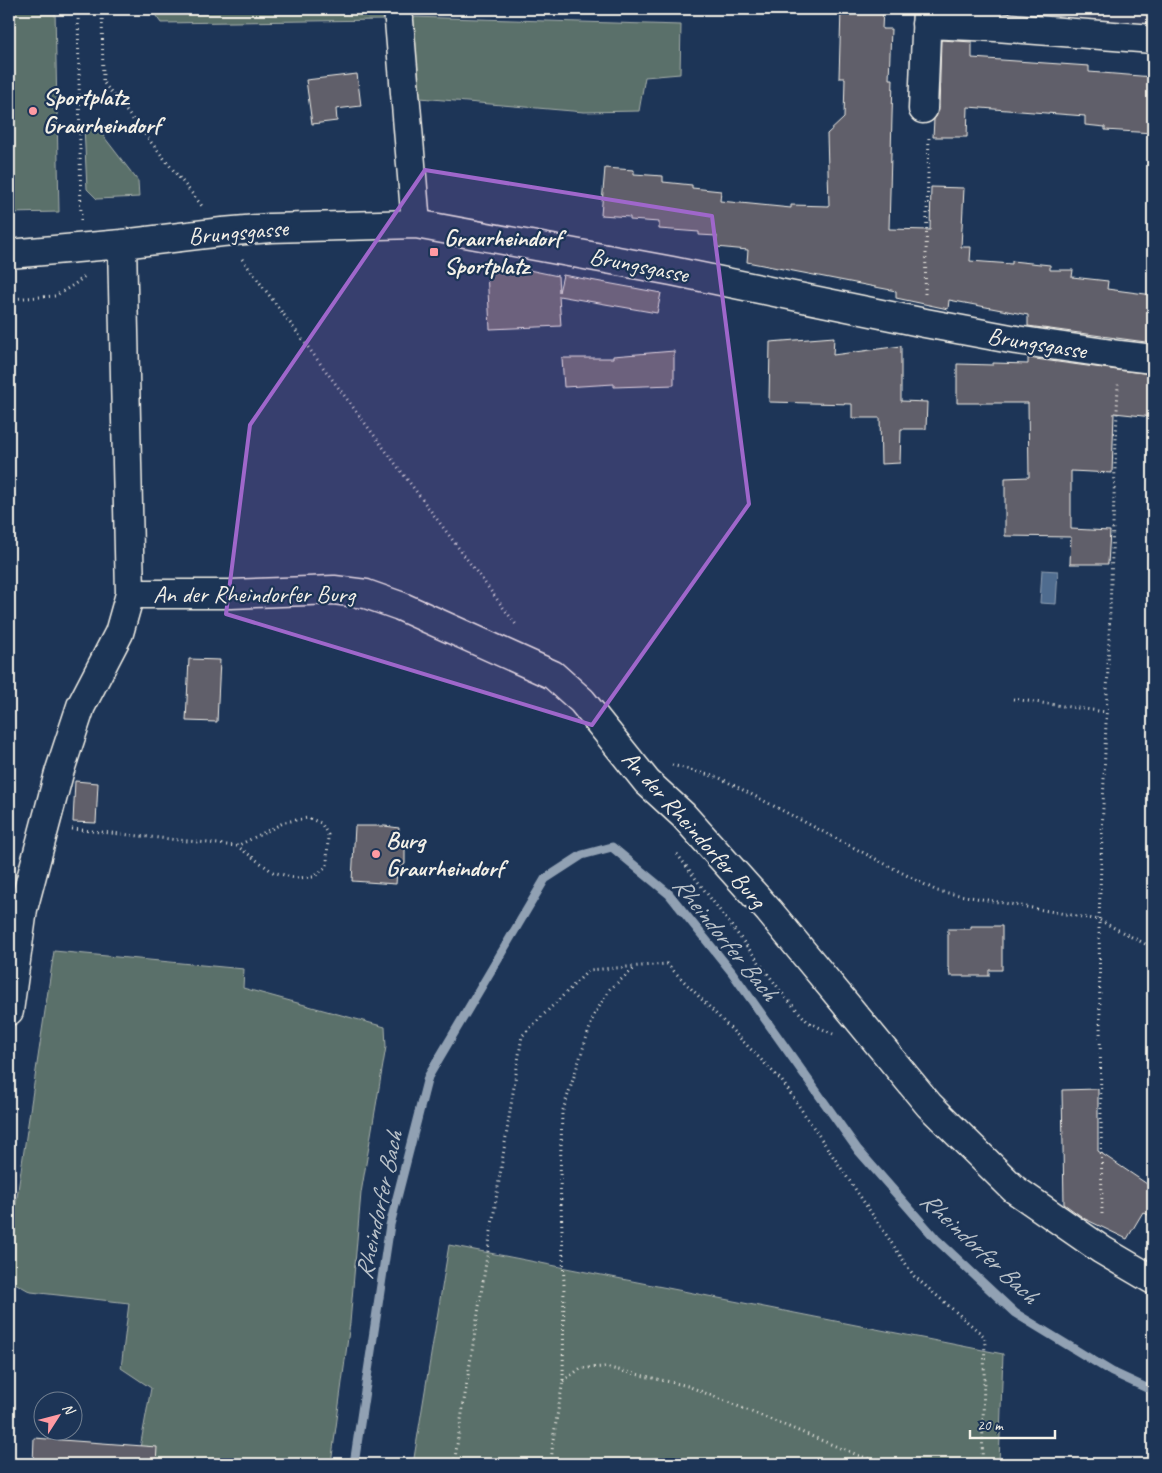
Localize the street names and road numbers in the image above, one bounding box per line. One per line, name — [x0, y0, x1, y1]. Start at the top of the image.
street label: Brungsgasse — [187, 213, 291, 251]
street label: Brungsgasse — [587, 241, 693, 290]
street label: Brungsgasse — [985, 320, 1091, 366]
street label: An der Rheindorfer Burg — [153, 579, 357, 609]
street label: An der Rheindorfer Burg — [615, 744, 774, 916]

